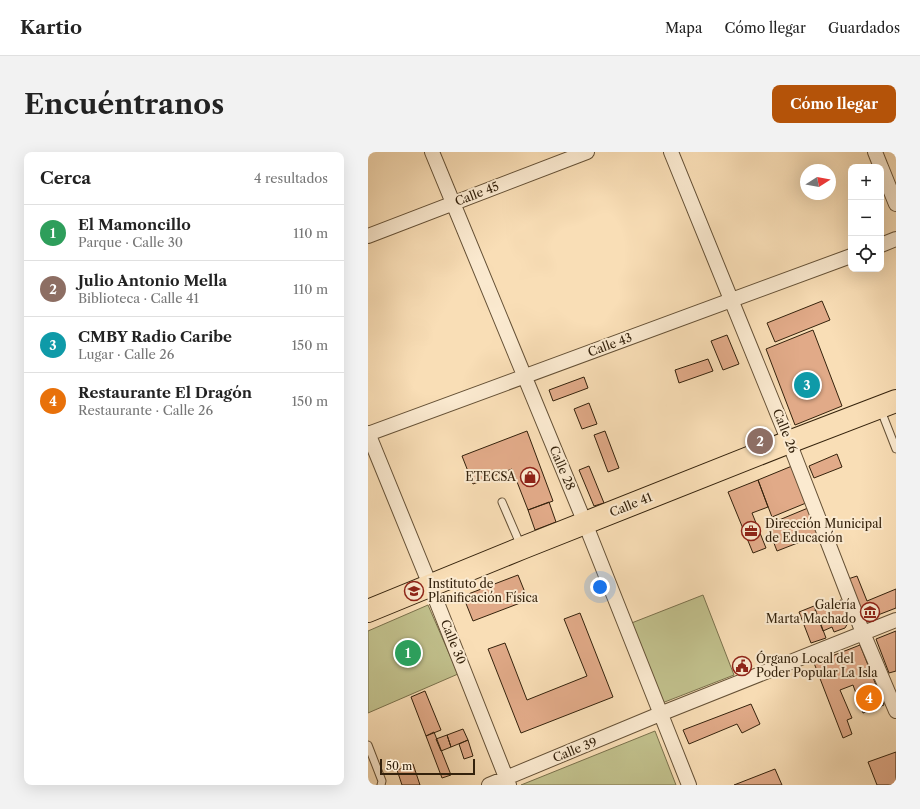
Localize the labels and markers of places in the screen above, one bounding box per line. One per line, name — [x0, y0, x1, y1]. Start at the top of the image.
pin: 3 — [794, 370, 820, 400]
pin: 2 — [747, 426, 773, 456]
shop icon: ETECSA — [519, 466, 541, 488]
place label: ETECSA — [465, 469, 517, 484]
place label: Dirección Municipal de Educación — [765, 516, 882, 545]
office icon: Dirección Municipal de Educación — [740, 520, 762, 542]
place label: Instituto de Planificación Física — [428, 576, 539, 605]
school or university icon: Instituto de Planificación Física — [403, 580, 425, 602]
place label: Galería Marta Machado — [766, 597, 857, 626]
museum icon: Galería Marta Machado — [859, 601, 881, 623]
pin: 1 — [395, 638, 421, 668]
place label: Órgano Local del Poder Popular La Isla — [756, 650, 878, 680]
public building icon: Órgano Local del Poder Popular La Isla — [731, 655, 753, 677]
pin: 4 — [856, 683, 882, 713]

